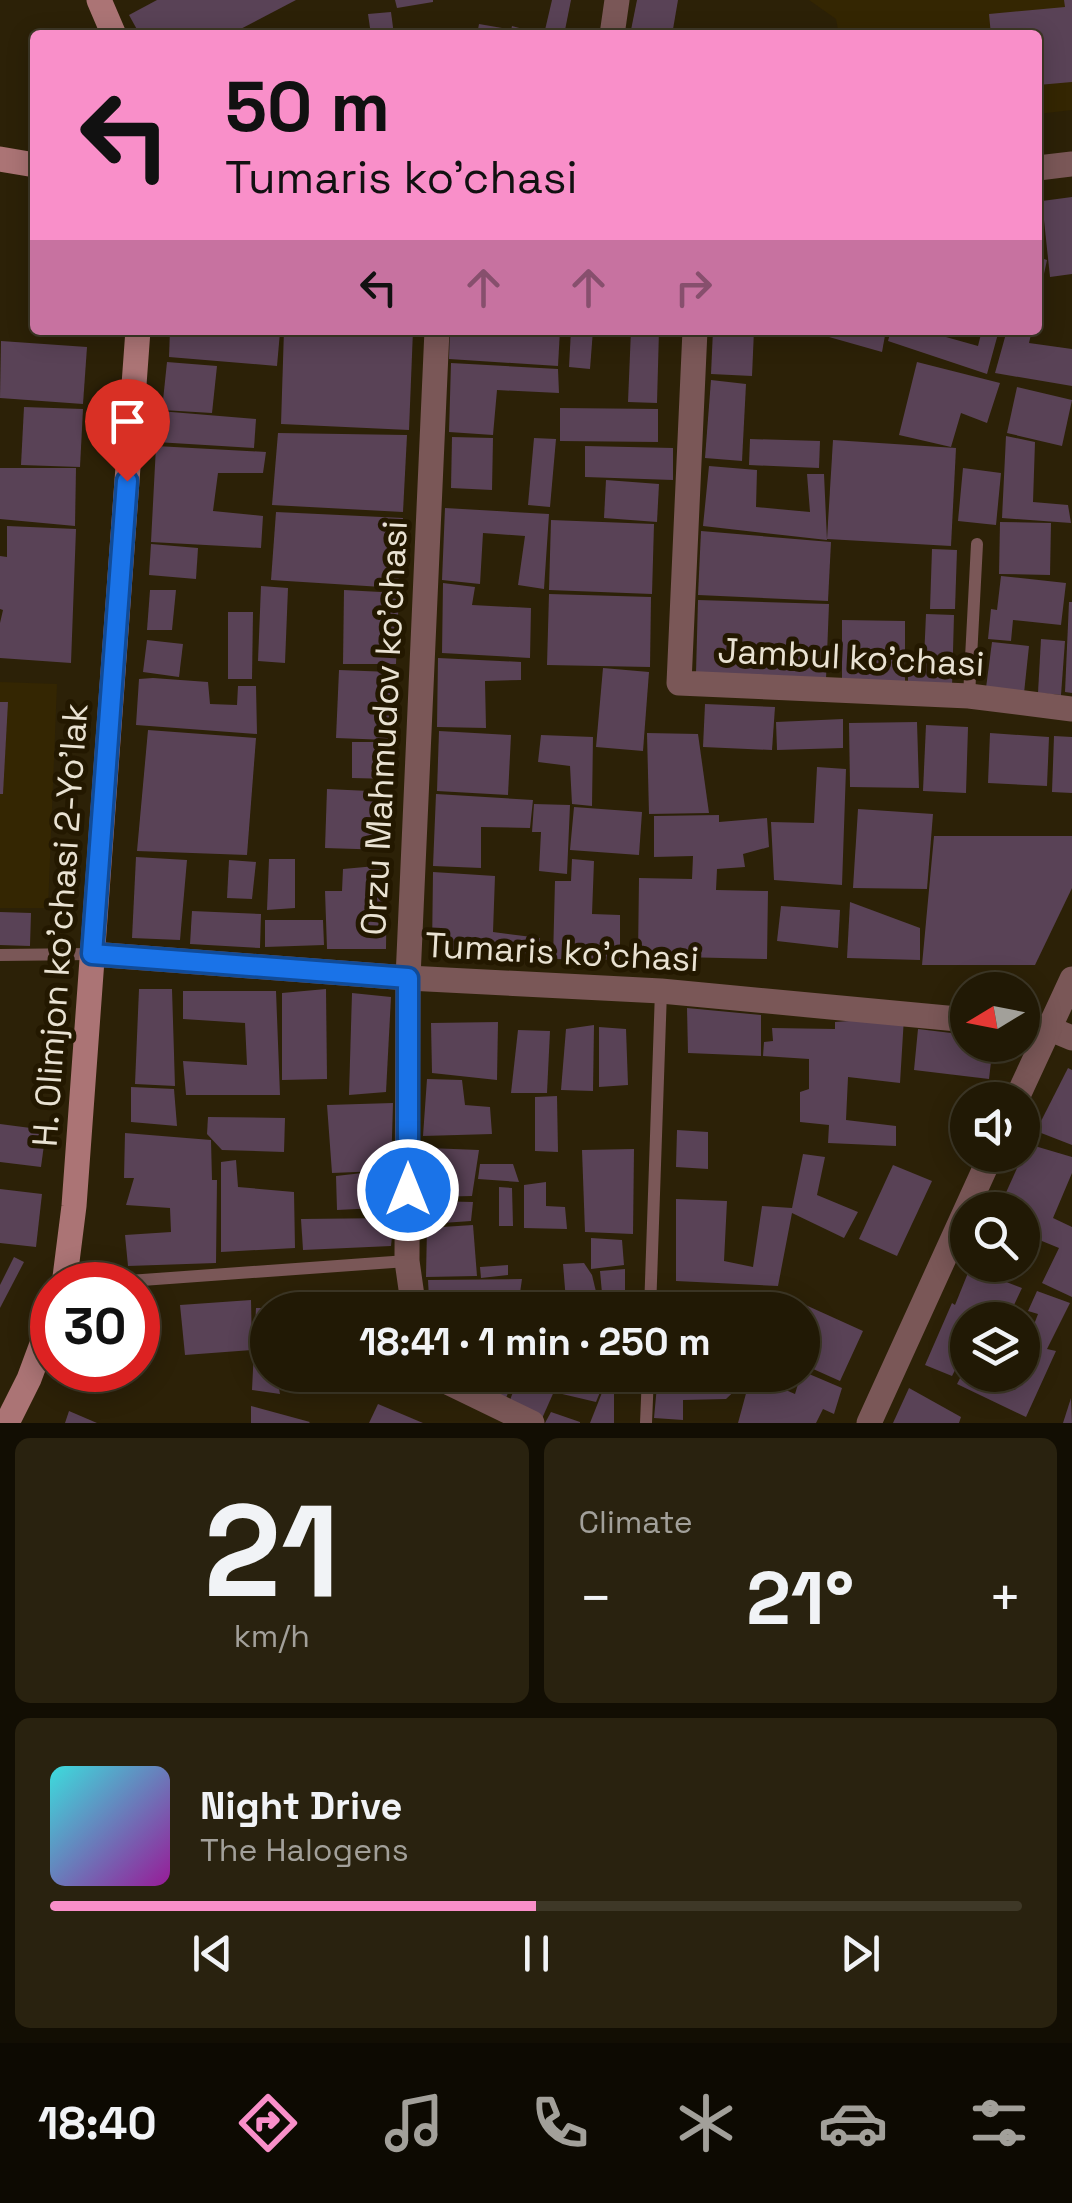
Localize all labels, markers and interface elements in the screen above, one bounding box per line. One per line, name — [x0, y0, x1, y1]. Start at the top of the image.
text: 50 m — [225, 62, 390, 151]
icon: left — [60, 70, 190, 200]
text: Tumaris ko'chasi — [225, 149, 578, 206]
icon: left — [351, 260, 406, 315]
icon: ahead — [456, 260, 511, 315]
icon: ahead — [561, 260, 616, 315]
icon: right — [666, 260, 721, 315]
pin — [85, 379, 170, 482]
icon: arrive — [100, 394, 155, 449]
street label: Orzu Mahmudov ko'chasi — [351, 520, 417, 936]
street label: Jambul ko'chasi — [716, 628, 986, 686]
street label: H. Olimjon ko'chasi 2-Yo'lak — [23, 702, 97, 1148]
street label: Tumaris ko'chasi — [424, 923, 700, 981]
north arrow — [950, 972, 1040, 1062]
map controls — [950, 972, 1040, 1392]
button: sound — [950, 1082, 1040, 1172]
position arrow — [356, 1138, 460, 1242]
button: search — [950, 1192, 1040, 1282]
speed limit sign: 30 — [30, 1262, 160, 1392]
button: layers — [950, 1302, 1040, 1392]
text: 18:41 · 1 min · 250 m — [359, 1318, 711, 1366]
text: 21 — [204, 1468, 340, 1634]
text: Climate — [579, 1502, 693, 1542]
text: 21° — [746, 1550, 854, 1646]
text: − — [579, 1563, 613, 1633]
text: + — [988, 1563, 1022, 1633]
text: km/h — [234, 1616, 310, 1656]
text: Night Drive — [200, 1782, 402, 1830]
text: The Halogens — [200, 1830, 409, 1870]
icon: previous — [185, 1926, 240, 1981]
icon: pause — [509, 1926, 564, 1981]
icon: next — [833, 1926, 888, 1981]
icon: directions — [233, 2088, 303, 2158]
icon: music — [379, 2088, 449, 2158]
icon: phone — [525, 2088, 595, 2158]
icon: climate — [671, 2088, 741, 2158]
icon: car — [818, 2088, 888, 2158]
icon: filters — [964, 2088, 1034, 2158]
text: 18:40 — [38, 2095, 157, 2152]

